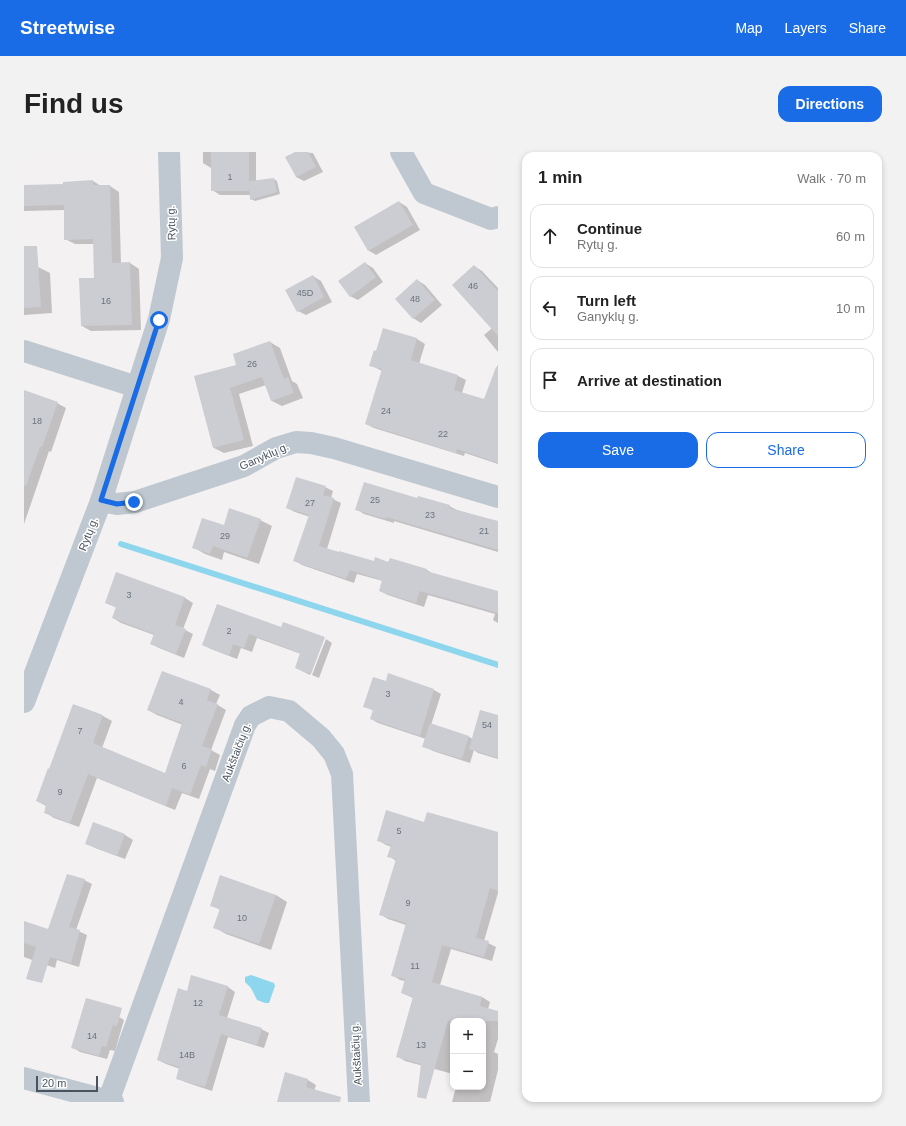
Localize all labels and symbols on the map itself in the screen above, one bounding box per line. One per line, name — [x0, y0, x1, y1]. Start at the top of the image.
house number: 1 — [227, 172, 233, 182]
street label: Rytų g. — [164, 205, 178, 241]
house number: 46 — [468, 281, 478, 291]
house number: 45D — [297, 288, 314, 298]
house number: 48 — [410, 294, 420, 304]
house number: 16 — [101, 296, 111, 306]
route start — [150, 311, 168, 329]
house number: 26 — [247, 359, 257, 369]
house number: 24 — [381, 406, 391, 416]
house number: 18 — [32, 416, 42, 426]
house number: 22 — [438, 429, 448, 439]
street label: Ganyklų g. — [238, 440, 290, 472]
route end — [125, 493, 143, 511]
house number: 25 — [370, 495, 380, 505]
house number: 27 — [305, 498, 315, 508]
house number: 23 — [425, 510, 435, 520]
street label: Rytų g. — [76, 516, 100, 552]
house number: 21 — [479, 526, 489, 536]
house number: 29 — [220, 531, 230, 541]
house number: 3 — [126, 590, 132, 600]
house number: 2 — [226, 626, 232, 636]
house number: 3 — [385, 689, 391, 699]
house number: 4 — [178, 697, 184, 707]
house number: 54 — [482, 720, 492, 730]
street label: Aukštaičių g. — [219, 721, 253, 783]
house number: 7 — [77, 726, 83, 736]
house number: 6 — [181, 761, 187, 771]
house number: 9 — [57, 787, 63, 797]
house number: 5 — [396, 826, 402, 836]
house number: 9 — [405, 898, 411, 908]
house number: 10 — [237, 913, 247, 923]
house number: 11 — [410, 961, 420, 971]
house number: 12 — [193, 998, 203, 1008]
street label: Aukštaičių g. — [348, 1023, 364, 1085]
house number: 14 — [87, 1031, 97, 1041]
house number: 13 — [416, 1040, 426, 1050]
house number: 14B — [179, 1050, 195, 1060]
scale bar — [36, 1074, 98, 1093]

